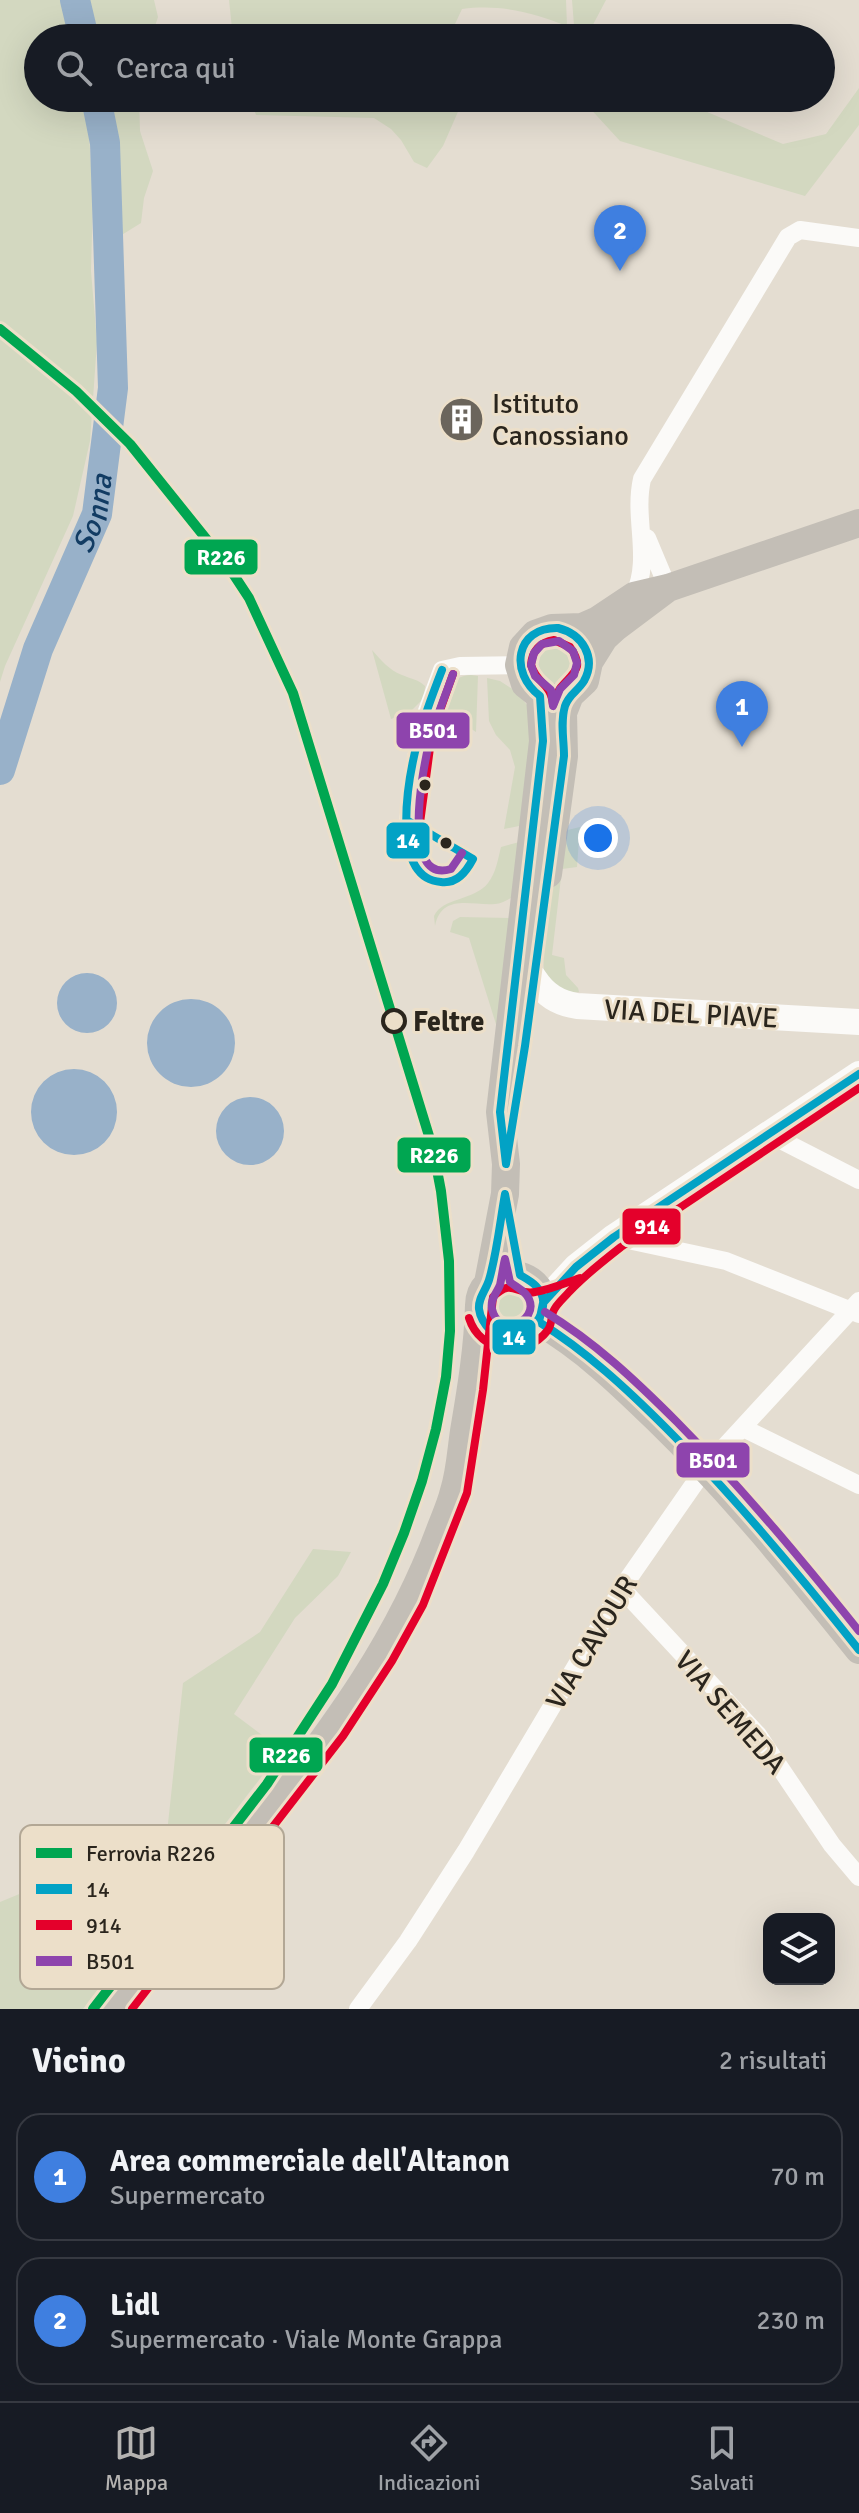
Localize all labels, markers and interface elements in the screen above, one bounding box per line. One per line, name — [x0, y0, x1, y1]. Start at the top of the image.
search box — [24, 24, 835, 112]
icon: search — [52, 46, 96, 90]
text: Cerca qui — [116, 50, 236, 87]
pin: 2 — [594, 205, 646, 271]
place label: Istituto Canossiano — [492, 387, 629, 453]
building icon: Istituto Canossiano — [437, 395, 485, 443]
water label: Sonna — [64, 471, 121, 559]
line badge: R226 — [183, 538, 259, 576]
text: R226 — [196, 544, 246, 571]
pin: 1 — [716, 681, 768, 747]
line badge: B501 — [395, 711, 471, 750]
text: B501 — [408, 717, 458, 744]
unlabelled marker — [417, 777, 433, 793]
your location — [578, 818, 618, 858]
line badge: 14 — [385, 821, 431, 860]
text: 14 — [396, 827, 420, 854]
unlabelled marker — [438, 835, 454, 851]
street label: VIA DEL PIAVE — [603, 992, 779, 1036]
place label: Feltre — [413, 1005, 484, 1039]
marker: Feltre — [382, 1009, 406, 1033]
line badge: R226 — [396, 1136, 472, 1174]
text: R226 — [409, 1142, 459, 1169]
line badge: 914 — [621, 1207, 682, 1246]
text: 914 — [634, 1213, 670, 1240]
line badge: 14 — [491, 1318, 537, 1356]
text: 14 — [502, 1324, 526, 1351]
line badge: B501 — [675, 1441, 751, 1479]
text: B501 — [688, 1447, 738, 1474]
street label: VIA CAVOUR — [539, 1570, 645, 1716]
street label: VIA SEMEDA — [667, 1644, 793, 1781]
line badge: R226 — [248, 1736, 324, 1774]
text: R226 — [261, 1742, 311, 1769]
legend — [20, 1825, 284, 1989]
text: Ferrovia R226 — [86, 1840, 215, 1867]
text: 14 — [86, 1876, 110, 1903]
text: 914 — [86, 1912, 122, 1939]
map controls — [763, 1913, 835, 1985]
button: layers — [763, 1913, 835, 1985]
text: B501 — [86, 1948, 135, 1975]
text: Vicino — [32, 2040, 126, 2082]
text: 2 risultati — [719, 2045, 827, 2077]
text: Area commerciale dell'Altanon — [110, 2143, 510, 2180]
text: 1 — [53, 2161, 67, 2193]
text: 70 m — [770, 2161, 825, 2193]
text: Supermercato — [110, 2180, 265, 2212]
text: Lidl — [110, 2287, 160, 2324]
text: 2 — [53, 2305, 67, 2337]
text: 230 m — [756, 2305, 825, 2337]
text: Supermercato · Viale Monte Grappa — [110, 2324, 502, 2356]
tab: Mappa — [105, 2421, 168, 2496]
tab: Indicazioni — [378, 2421, 480, 2496]
tab: Salvati — [690, 2421, 754, 2496]

